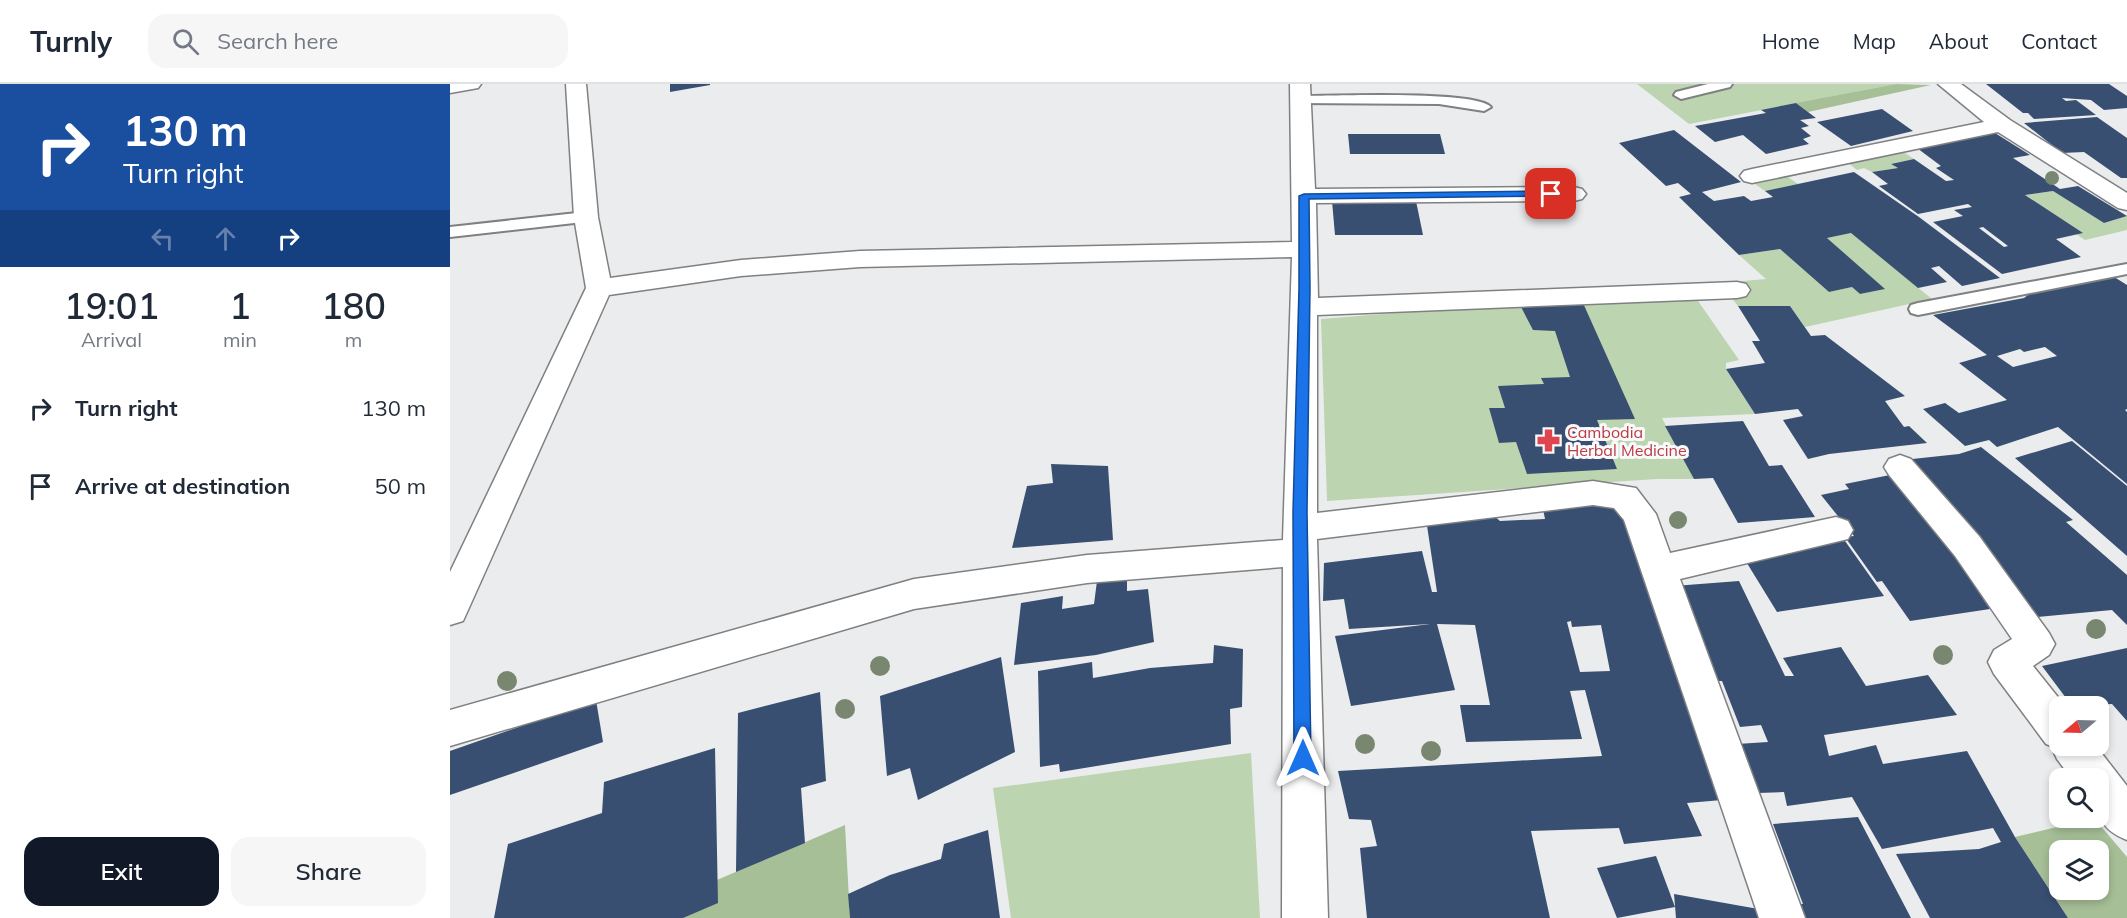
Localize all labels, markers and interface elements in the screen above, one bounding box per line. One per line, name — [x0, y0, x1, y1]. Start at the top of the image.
search box — [148, 14, 568, 68]
text: Turnly — [30, 24, 112, 59]
icon: search — [169, 25, 202, 58]
text: Search here — [217, 27, 338, 55]
text: Home — [1762, 28, 1820, 54]
text: Map — [1853, 28, 1896, 54]
text: About — [1929, 28, 1988, 54]
text: Contact — [2021, 28, 2097, 54]
text: 130 m — [123, 104, 248, 157]
icon: right — [24, 108, 102, 186]
text: Turn right — [123, 156, 243, 190]
pin — [1525, 168, 1576, 219]
icon: arrive — [1534, 177, 1567, 210]
icon: left — [146, 222, 179, 255]
icon: ahead — [209, 222, 242, 255]
icon: right — [272, 222, 305, 255]
text: 19:01 — [64, 283, 159, 328]
text: 1 — [229, 283, 251, 328]
text: 180 — [321, 283, 386, 328]
text: Arrival — [81, 327, 142, 352]
text: min — [223, 327, 257, 352]
text: m — [345, 327, 362, 352]
icon: right — [24, 392, 57, 425]
text: Turn right — [75, 394, 178, 422]
text: 130 m — [361, 394, 426, 422]
place label: Cambodia Herbal Medicine — [1567, 422, 1687, 460]
pharmacy icon: Cambodia Herbal Medicine — [1536, 428, 1562, 454]
icon: arrive — [24, 470, 57, 503]
text: Arrive at destination — [75, 472, 290, 500]
text: 50 m — [375, 472, 426, 500]
north arrow — [2049, 696, 2109, 756]
map controls — [2049, 696, 2109, 900]
position arrow — [1271, 726, 1335, 790]
button: search — [2049, 768, 2109, 828]
button: Exit — [24, 837, 219, 906]
button: Share — [231, 837, 426, 906]
button: layers — [2049, 840, 2109, 900]

